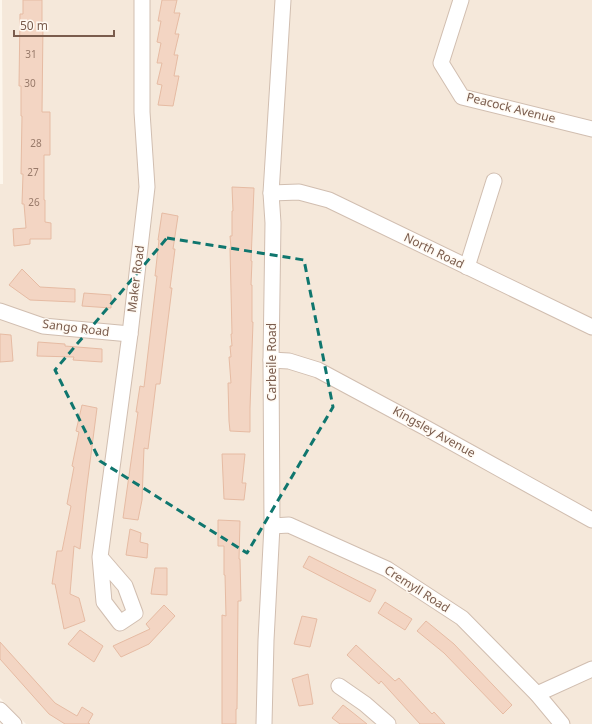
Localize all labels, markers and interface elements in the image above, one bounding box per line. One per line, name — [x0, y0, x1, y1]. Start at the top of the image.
scale bar — [14, 12, 114, 38]
text: 50 m — [20, 17, 48, 34]
house number: 31 — [25, 47, 37, 61]
house number: 30 — [24, 76, 36, 90]
street label: Peacock Avenue — [465, 88, 558, 127]
house number: 28 — [30, 136, 42, 150]
house number: 27 — [27, 165, 39, 179]
house number: 26 — [28, 195, 40, 209]
street label: North Road — [401, 229, 467, 272]
street label: Maker Road — [123, 244, 148, 314]
street label: Sango Road — [42, 315, 111, 340]
street label: Carbeile Road — [263, 323, 280, 401]
street label: Kingsley Avenue — [390, 402, 479, 461]
street label: Cremyll Road — [381, 561, 453, 616]

